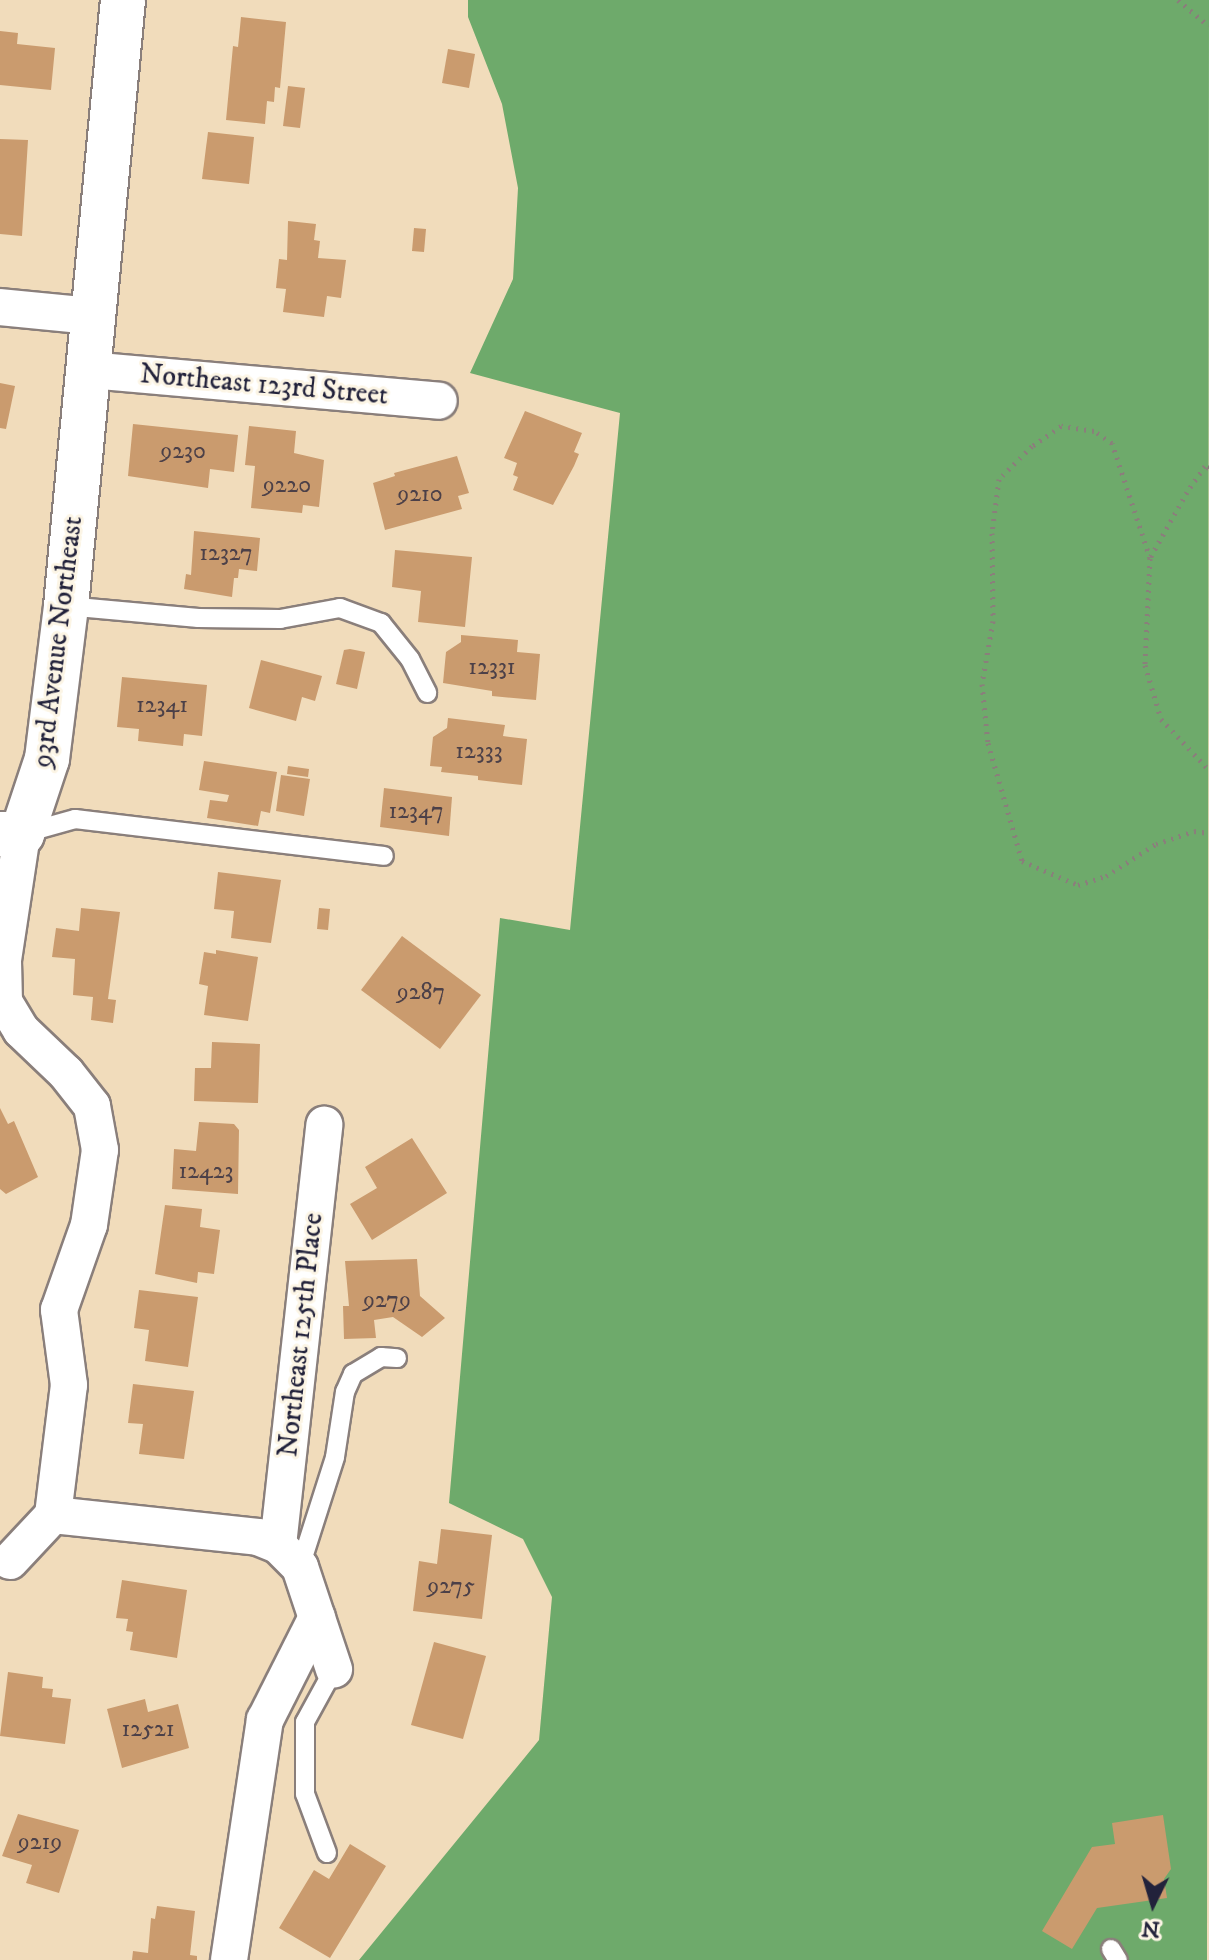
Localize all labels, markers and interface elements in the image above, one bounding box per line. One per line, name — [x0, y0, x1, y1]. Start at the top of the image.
street label: Northeast 123rd Street — [139, 357, 389, 413]
house number: 9230 — [160, 438, 206, 466]
house number: 9220 — [263, 472, 311, 500]
house number: 9210 — [397, 481, 443, 509]
street label: 93rd Avenue Northeast — [26, 514, 90, 770]
house number: 12327 — [199, 540, 253, 568]
house number: 12331 — [468, 654, 516, 682]
house number: 12341 — [136, 692, 188, 720]
house number: 12333 — [455, 738, 503, 766]
house number: 12347 — [388, 798, 444, 826]
house number: 9287 — [397, 979, 445, 1007]
house number: 12423 — [178, 1158, 234, 1186]
street label: Northeast 125th Place — [271, 1211, 331, 1459]
house number: 9279 — [363, 1287, 411, 1315]
house number: 9275 — [427, 1573, 475, 1601]
house number: 12521 — [122, 1716, 174, 1744]
house number: 9219 — [18, 1829, 62, 1857]
north arrow — [1113, 1864, 1193, 1944]
text: N — [1141, 1914, 1161, 1943]

